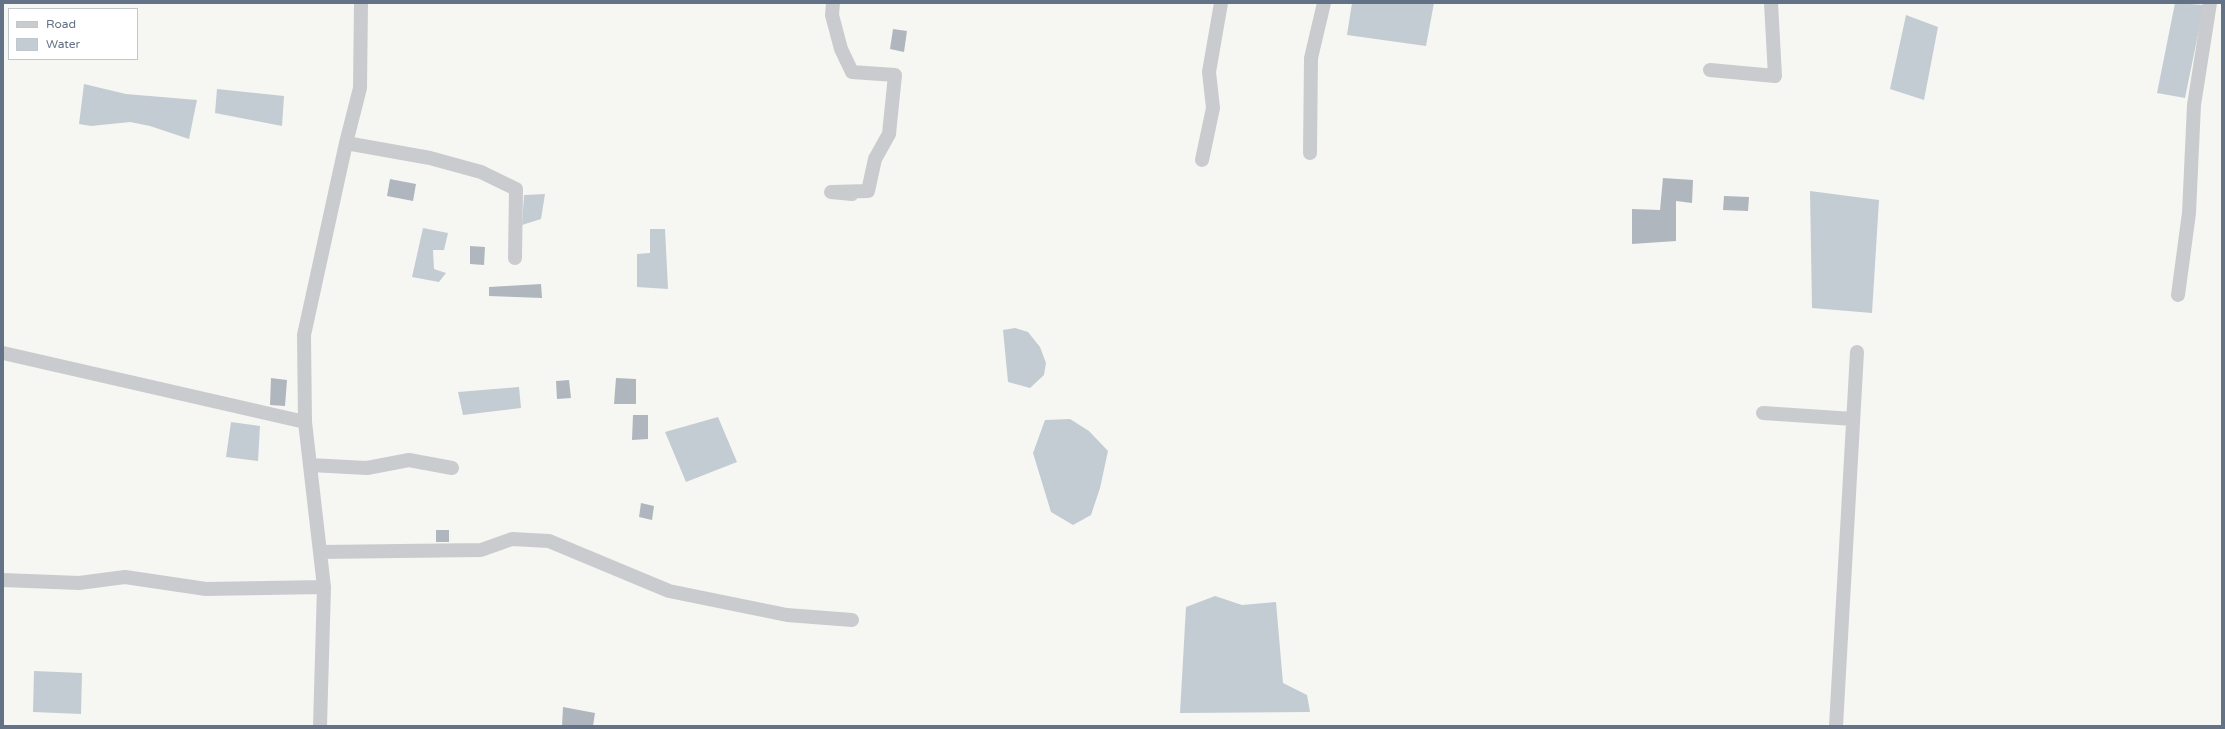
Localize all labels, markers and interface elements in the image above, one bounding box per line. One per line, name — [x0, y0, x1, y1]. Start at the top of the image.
legend — [8, 8, 138, 60]
text: Road — [46, 17, 76, 31]
text: Water — [46, 37, 80, 51]

